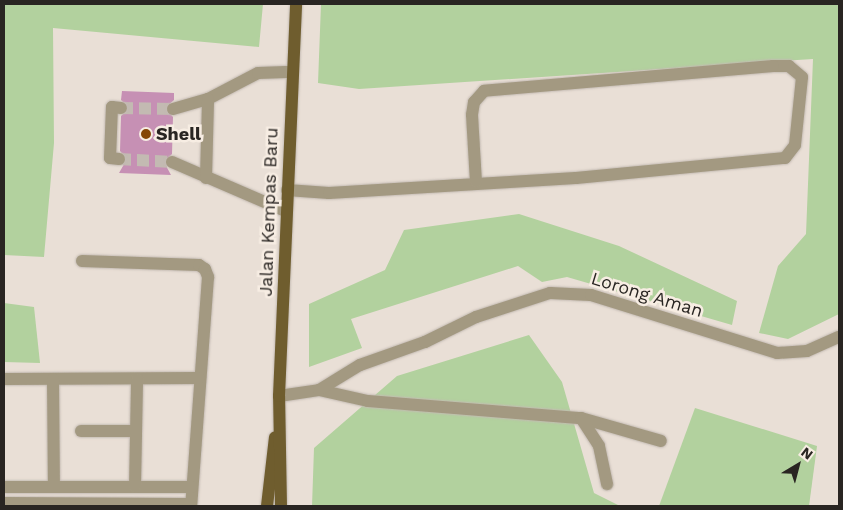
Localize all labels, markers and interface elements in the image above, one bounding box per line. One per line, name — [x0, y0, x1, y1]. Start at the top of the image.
place label: Shell — [156, 123, 201, 145]
street label: Jalan Kempas Baru — [255, 127, 283, 297]
marker: Shell — [140, 128, 152, 140]
street label: Lorong Aman — [588, 268, 706, 322]
north arrow — [773, 440, 823, 490]
text: N — [798, 444, 816, 463]

